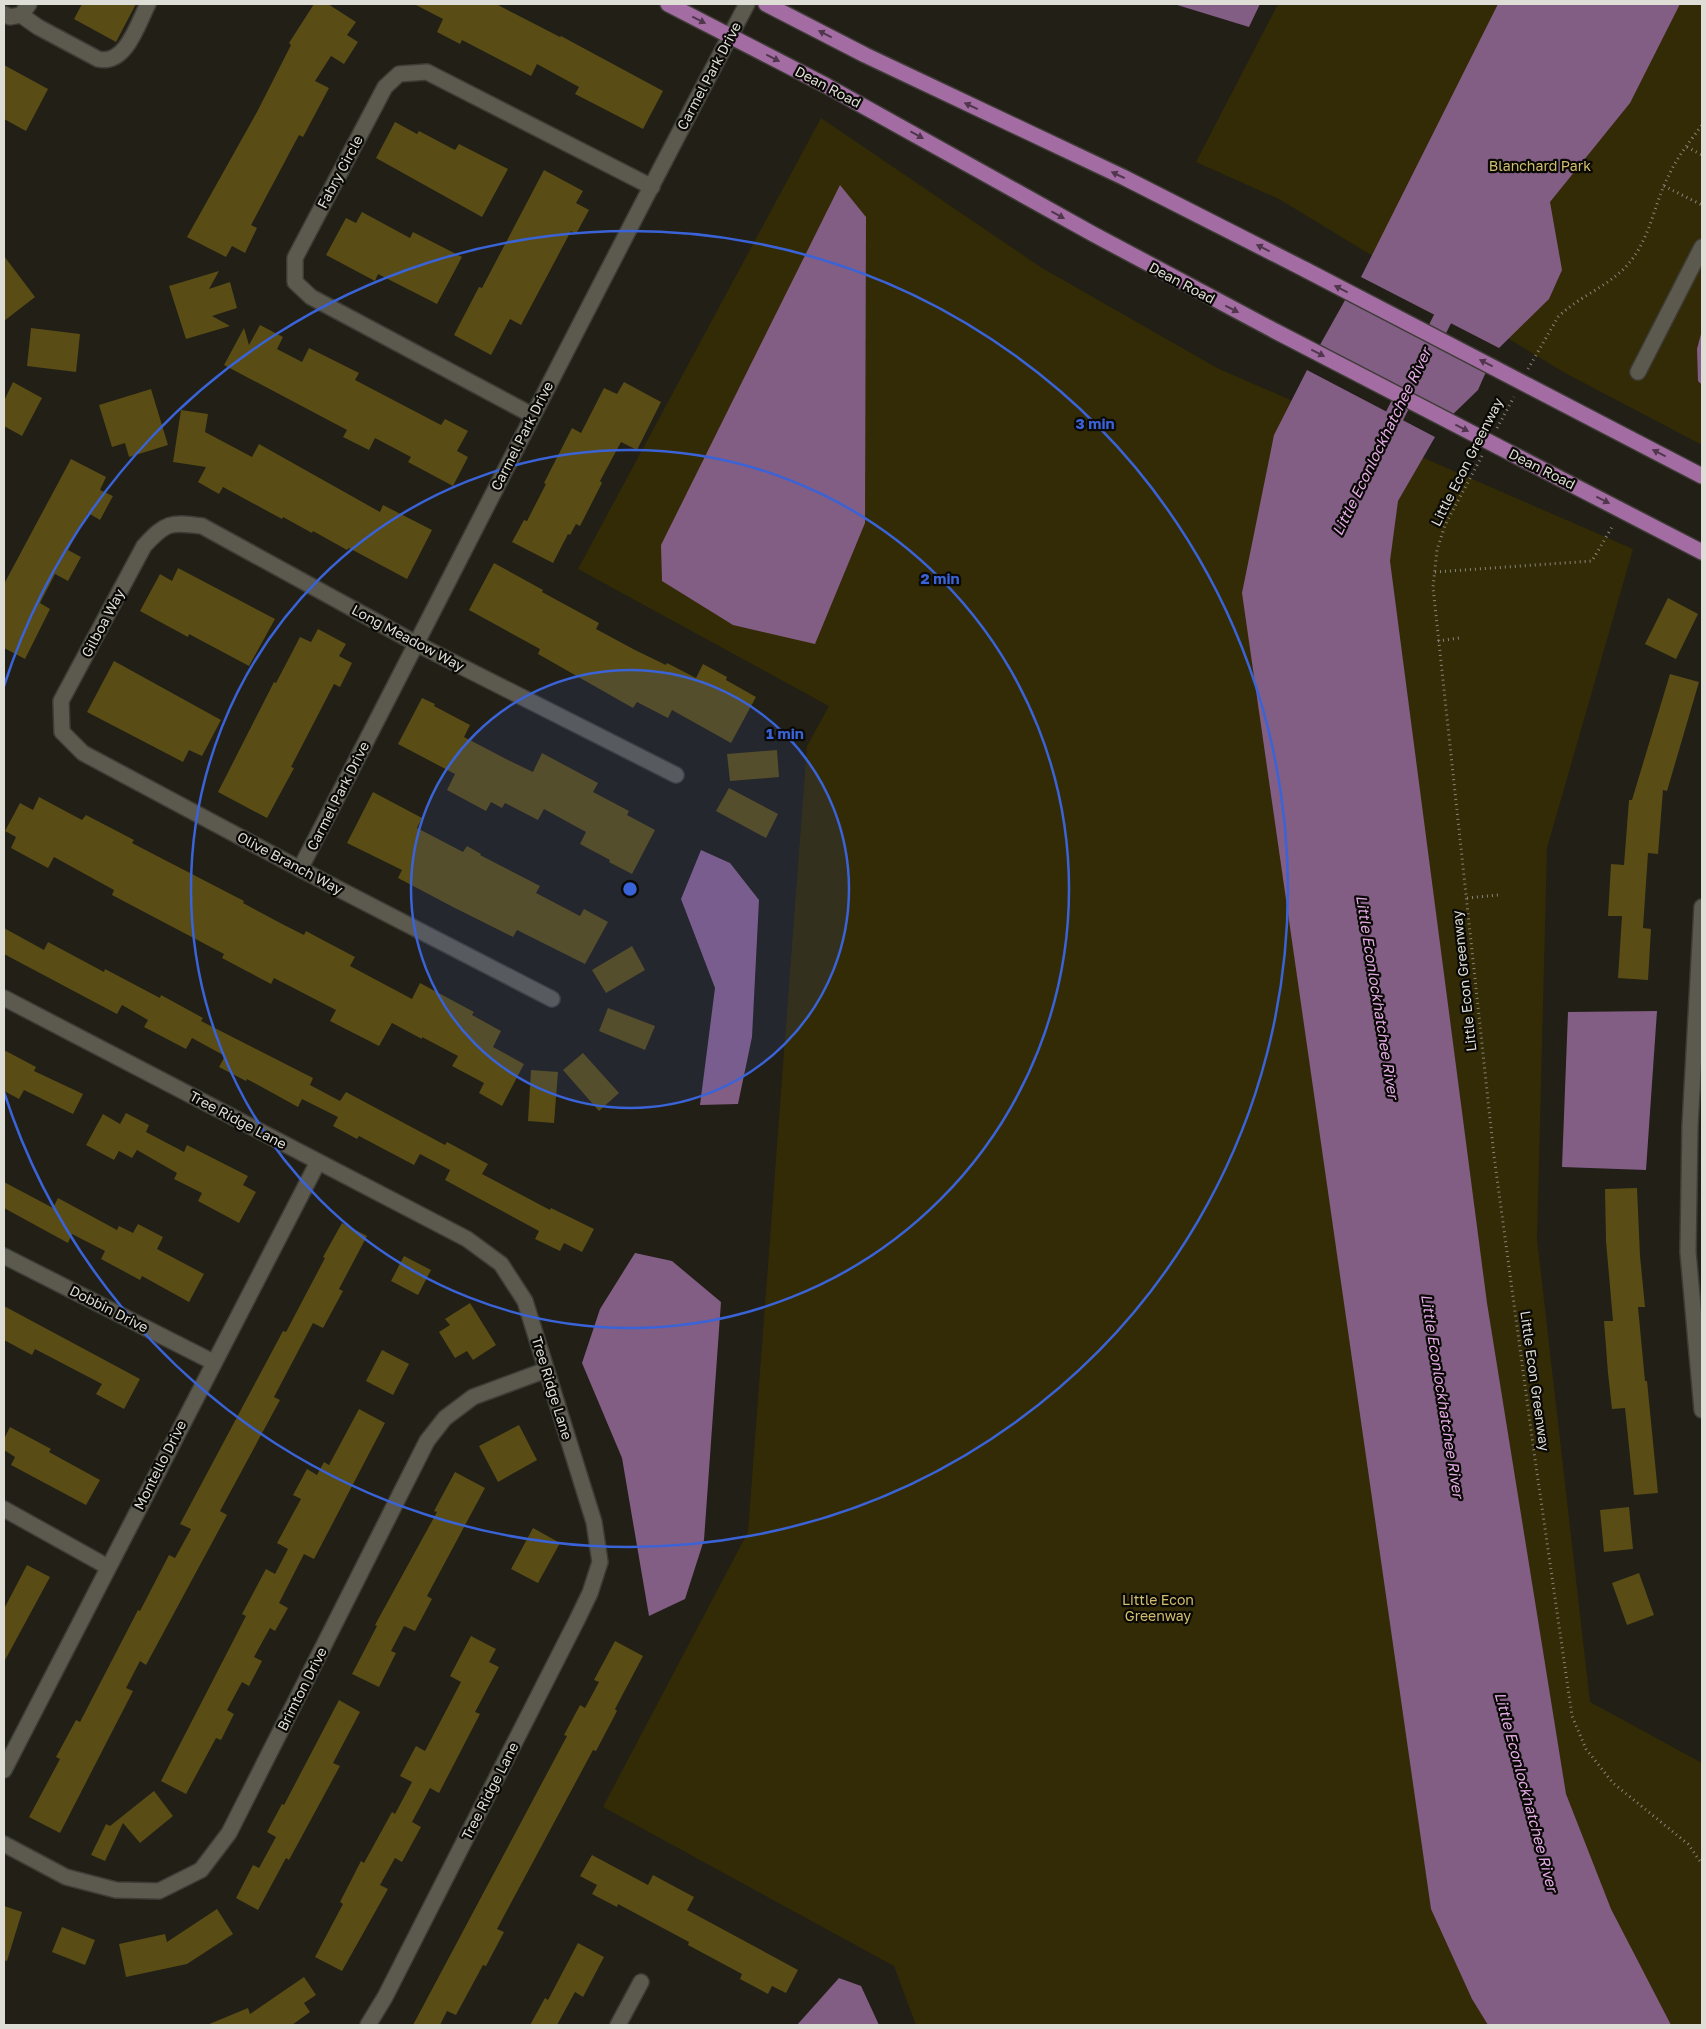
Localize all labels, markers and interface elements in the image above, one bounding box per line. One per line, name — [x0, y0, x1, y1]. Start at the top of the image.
one-way arrow — [692, 16, 706, 24]
street label: Carmel Park Drive — [673, 19, 744, 133]
one-way arrow — [818, 30, 832, 38]
one-way arrow — [766, 54, 781, 62]
street label: Dean Road — [792, 62, 864, 111]
one-way arrow — [964, 102, 978, 110]
one-way arrow — [909, 131, 924, 139]
street label: Fabry Circle — [313, 132, 366, 211]
park label: Blanchard Park — [1489, 157, 1591, 174]
one-way arrow — [1111, 171, 1125, 179]
one-way arrow — [1051, 211, 1066, 219]
one-way arrow — [1256, 244, 1270, 252]
street label: Dean Road — [1146, 258, 1218, 307]
one-way arrow — [1334, 285, 1348, 293]
one-way arrow — [1225, 304, 1239, 313]
water label: Little Econlockhatchee River — [1328, 343, 1435, 538]
one-way arrow — [1311, 349, 1325, 357]
one-way arrow — [1478, 359, 1493, 367]
street label: Carmel Park Drive — [487, 379, 556, 493]
street label: Little Econ Greenway — [1427, 395, 1506, 529]
text: 3 min — [1075, 414, 1115, 432]
one-way arrow — [1455, 424, 1469, 432]
street label: Dean Road — [1506, 445, 1578, 493]
one-way arrow — [1652, 449, 1666, 457]
one-way arrow — [1596, 496, 1610, 504]
text: 2 min — [920, 569, 960, 587]
street label: Gilboa Way — [77, 586, 128, 660]
street label: Long Meadow Way — [349, 601, 468, 675]
text: 1 min — [766, 724, 804, 742]
street label: Carmel Park Drive — [303, 739, 372, 853]
street label: Olive Branch Way — [235, 828, 346, 898]
centre of rings — [621, 880, 639, 898]
water label: Little Econlockhatchee River — [1353, 894, 1403, 1102]
street label: Little Econ Greenway — [1448, 910, 1479, 1052]
street label: Tree Ridge Lane — [187, 1087, 290, 1152]
street label: Dobbin Drive — [67, 1281, 151, 1336]
water label: Little Econlockhatchee River — [1418, 1293, 1468, 1501]
street label: Little Econ Greenway — [1517, 1310, 1554, 1452]
street label: Tree Ridge Lane — [529, 1334, 576, 1442]
street label: Montello Drive — [130, 1417, 189, 1512]
park label: Little Econ Greenway — [1122, 1591, 1194, 1624]
street label: Brimton Drive — [273, 1644, 330, 1733]
water label: Little Econlockhatchee River — [1492, 1690, 1563, 1896]
street label: Tree Ridge Lane — [458, 1739, 521, 1842]

